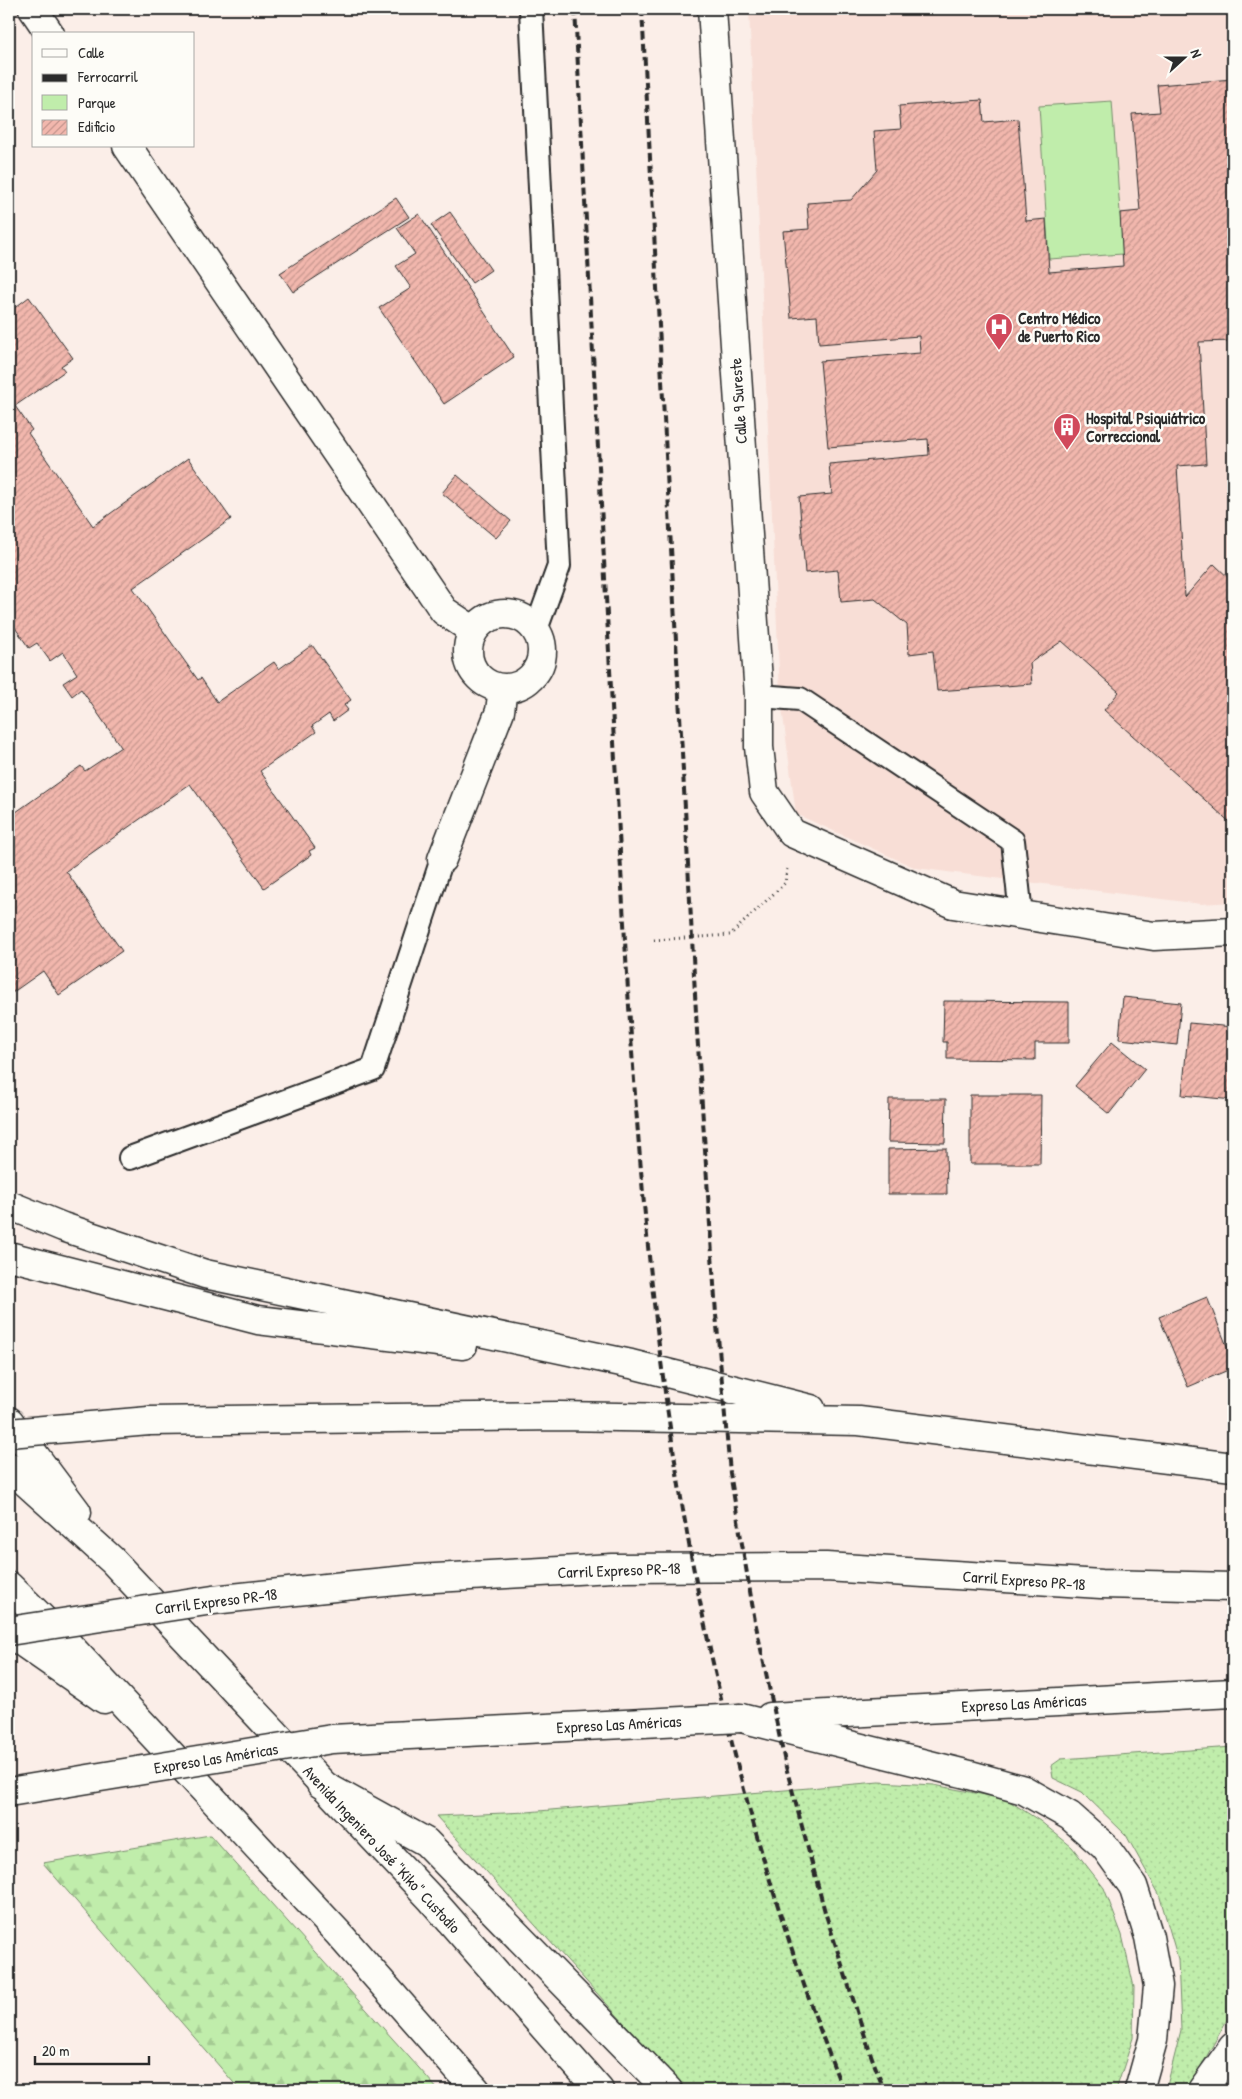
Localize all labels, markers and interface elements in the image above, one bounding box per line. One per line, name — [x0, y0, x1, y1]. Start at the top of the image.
legend — [32, 32, 195, 148]
north arrow — [1160, 32, 1210, 82]
text: Calle — [78, 42, 105, 63]
text: N — [1186, 46, 1207, 61]
text: Ferrocarril — [77, 66, 138, 87]
text: Parque — [78, 92, 116, 113]
text: Edificio — [78, 116, 115, 137]
place label: Centro Médico de Puerto Rico — [1018, 307, 1101, 347]
hospital icon: Centro Médico de Puerto Rico — [984, 312, 1014, 351]
street label: Calle 9 Sureste — [724, 357, 752, 445]
place label: Hospital Psiquiátrico Correccional — [1086, 407, 1206, 447]
building icon: Hospital Psiquiátrico Correccional — [1052, 412, 1082, 451]
street label: Carril Expreso PR-18 — [557, 1557, 681, 1583]
street label: Carril Expreso PR-18 — [962, 1565, 1086, 1595]
street label: Carril Expreso PR-18 — [154, 1583, 278, 1619]
street label: Expreso Las Américas — [961, 1689, 1087, 1717]
street label: Expreso Las Américas — [556, 1710, 682, 1738]
street label: Expreso Las Américas — [152, 1737, 280, 1779]
street label: Avenida Ingeniero José "Kiko" Custodio — [298, 1760, 466, 1938]
scale bar — [35, 2034, 149, 2066]
text: 20 m — [42, 2040, 69, 2061]

